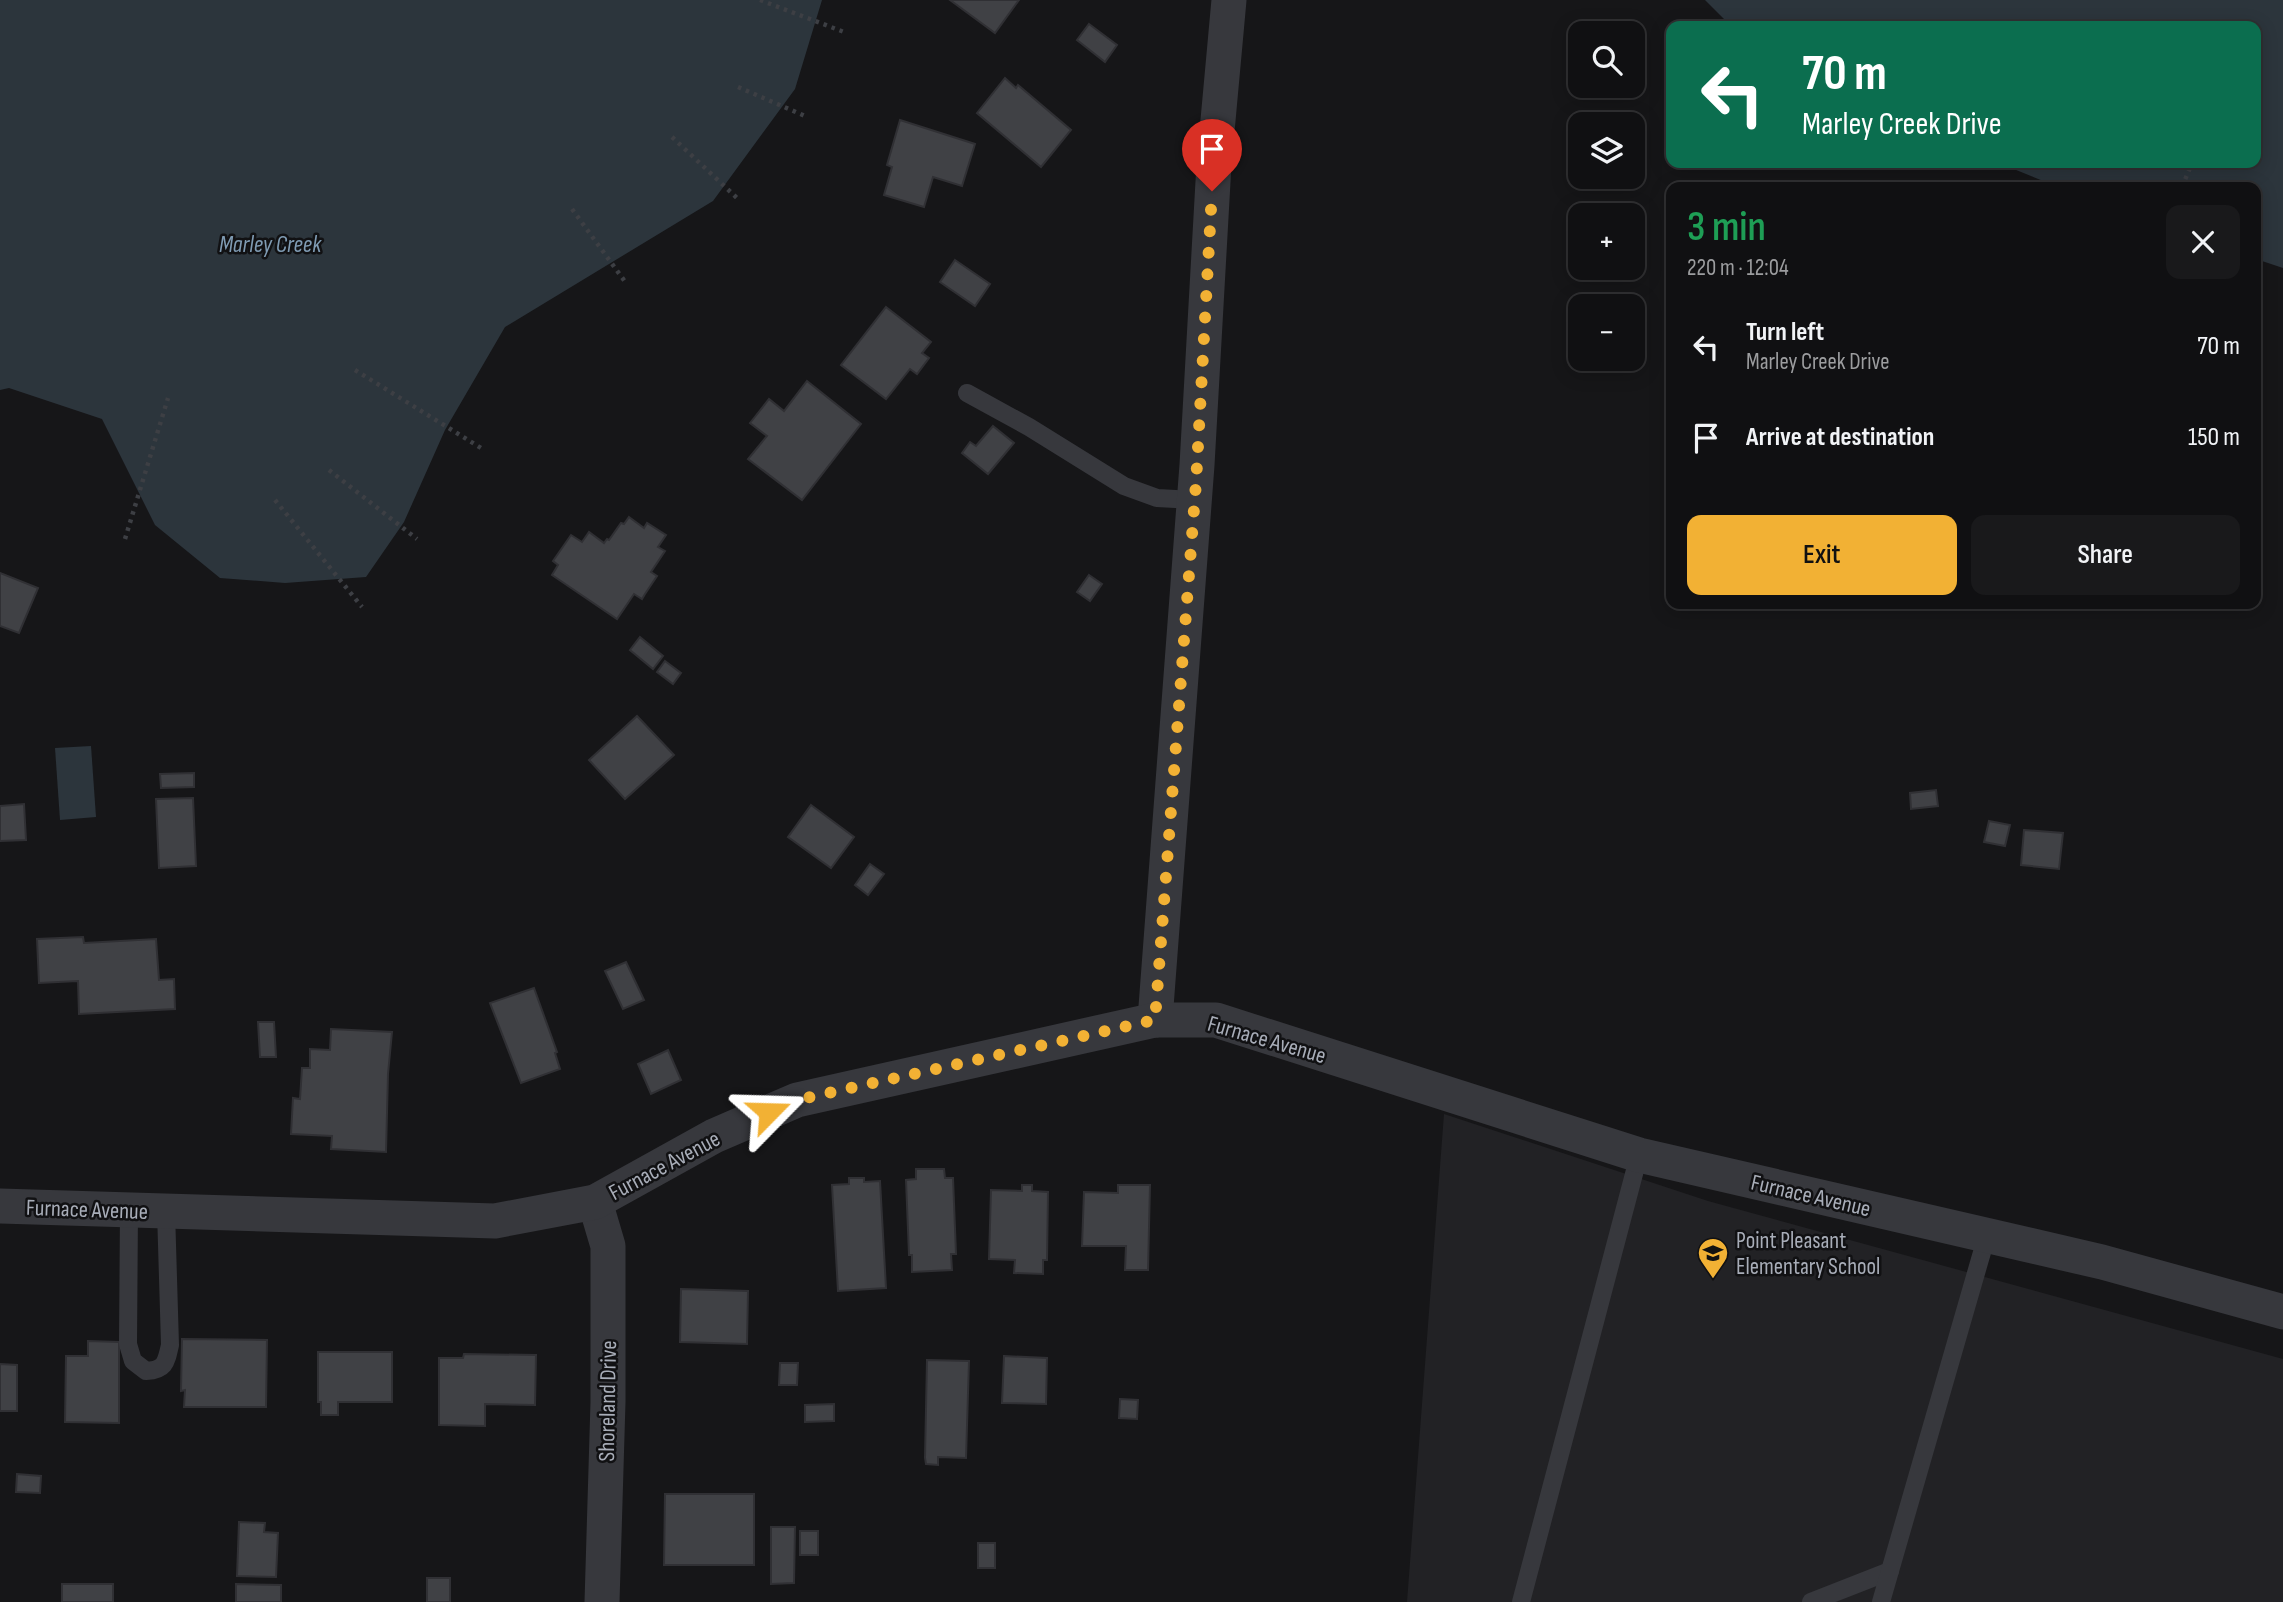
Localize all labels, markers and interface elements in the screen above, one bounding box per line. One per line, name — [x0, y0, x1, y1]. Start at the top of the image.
map controls — [1568, 21, 1645, 371]
button: search — [1568, 21, 1645, 98]
text: 70 m — [1802, 45, 1887, 104]
icon: left — [1687, 49, 1778, 140]
text: Marley Creek Drive — [1802, 105, 2002, 144]
button: layers — [1568, 112, 1645, 189]
pin — [1182, 119, 1242, 191]
icon: arrive — [1193, 130, 1231, 168]
text: 3 min — [1687, 202, 1766, 253]
button: + — [1568, 203, 1645, 280]
button: close — [2166, 205, 2240, 279]
water label: Marley Creek — [219, 230, 322, 259]
text: 220 m · 12:04 — [1687, 254, 1789, 282]
button: − — [1568, 294, 1645, 371]
text: Turn left — [1746, 317, 1824, 348]
icon: left — [1687, 328, 1725, 366]
text: 70 m — [2197, 331, 2240, 362]
text: Marley Creek Drive — [1746, 348, 1889, 376]
icon: arrive — [1687, 419, 1725, 457]
text: Arrive at destination — [1746, 422, 1934, 453]
text: 150 m — [2188, 422, 2240, 453]
button: Exit — [1687, 515, 1957, 595]
button: Share — [1971, 515, 2240, 595]
street label: Furnace Avenue — [1204, 1010, 1329, 1070]
position arrow — [732, 1075, 806, 1149]
street label: Furnace Avenue — [604, 1125, 725, 1207]
street label: Furnace Avenue — [1748, 1169, 1873, 1223]
street label: Furnace Avenue — [26, 1194, 148, 1226]
place label: Point Pleasant Elementary School — [1736, 1227, 1880, 1281]
school or university icon: Point Pleasant Elementary School — [1696, 1236, 1730, 1280]
street label: Shoreland Drive — [593, 1340, 623, 1462]

